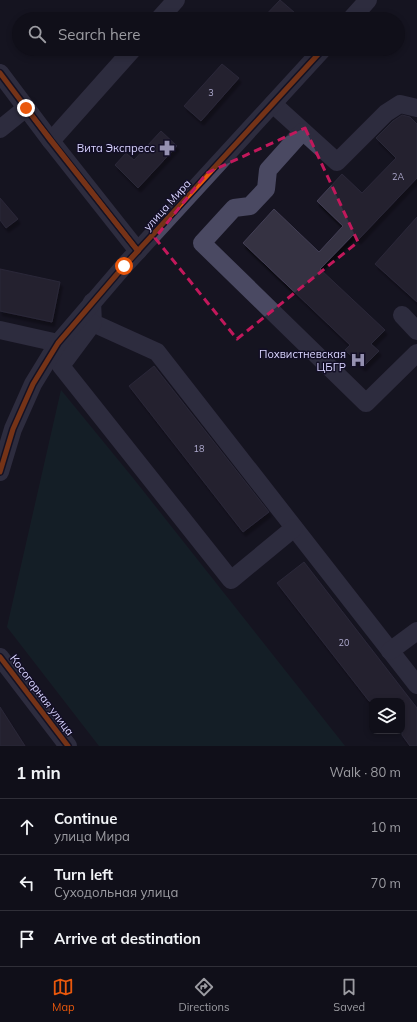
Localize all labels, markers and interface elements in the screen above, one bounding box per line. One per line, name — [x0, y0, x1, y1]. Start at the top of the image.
search box — [12, 12, 405, 56]
icon: search — [26, 23, 48, 45]
text: Search here — [58, 25, 140, 44]
house number: 3 — [208, 87, 214, 98]
route end — [17, 99, 35, 117]
pharmacy icon: Вита Экспресс — [158, 139, 176, 157]
place label: Вита Экспресс — [77, 141, 155, 155]
house number: 2А — [392, 171, 404, 182]
street label: улица Мира — [140, 176, 194, 234]
route start — [115, 257, 133, 275]
place label: Похвистневская ЦБГР — [259, 347, 346, 374]
hospital icon: Похвистневская ЦБГР — [349, 351, 367, 369]
house number: 18 — [194, 443, 204, 454]
house number: 20 — [339, 637, 349, 648]
street label: Косогорная улица — [7, 652, 77, 738]
map controls — [369, 698, 405, 734]
button: layers — [369, 698, 405, 734]
text: 1 min — [16, 762, 61, 783]
text: Walk · 80 m — [330, 764, 401, 780]
text: Continue — [54, 809, 117, 828]
icon: ahead — [16, 816, 38, 838]
text: 10 m — [371, 819, 401, 835]
text: улица Мира — [54, 828, 130, 844]
text: Turn left — [54, 865, 113, 884]
icon: left — [16, 872, 38, 894]
text: 70 m — [371, 875, 401, 891]
text: Суходольная улица — [54, 884, 178, 900]
icon: arrive — [16, 928, 38, 950]
text: Arrive at destination — [54, 929, 201, 948]
tab: Map — [52, 976, 75, 1014]
tab: Directions — [179, 976, 229, 1014]
tab: Saved — [333, 976, 365, 1014]

